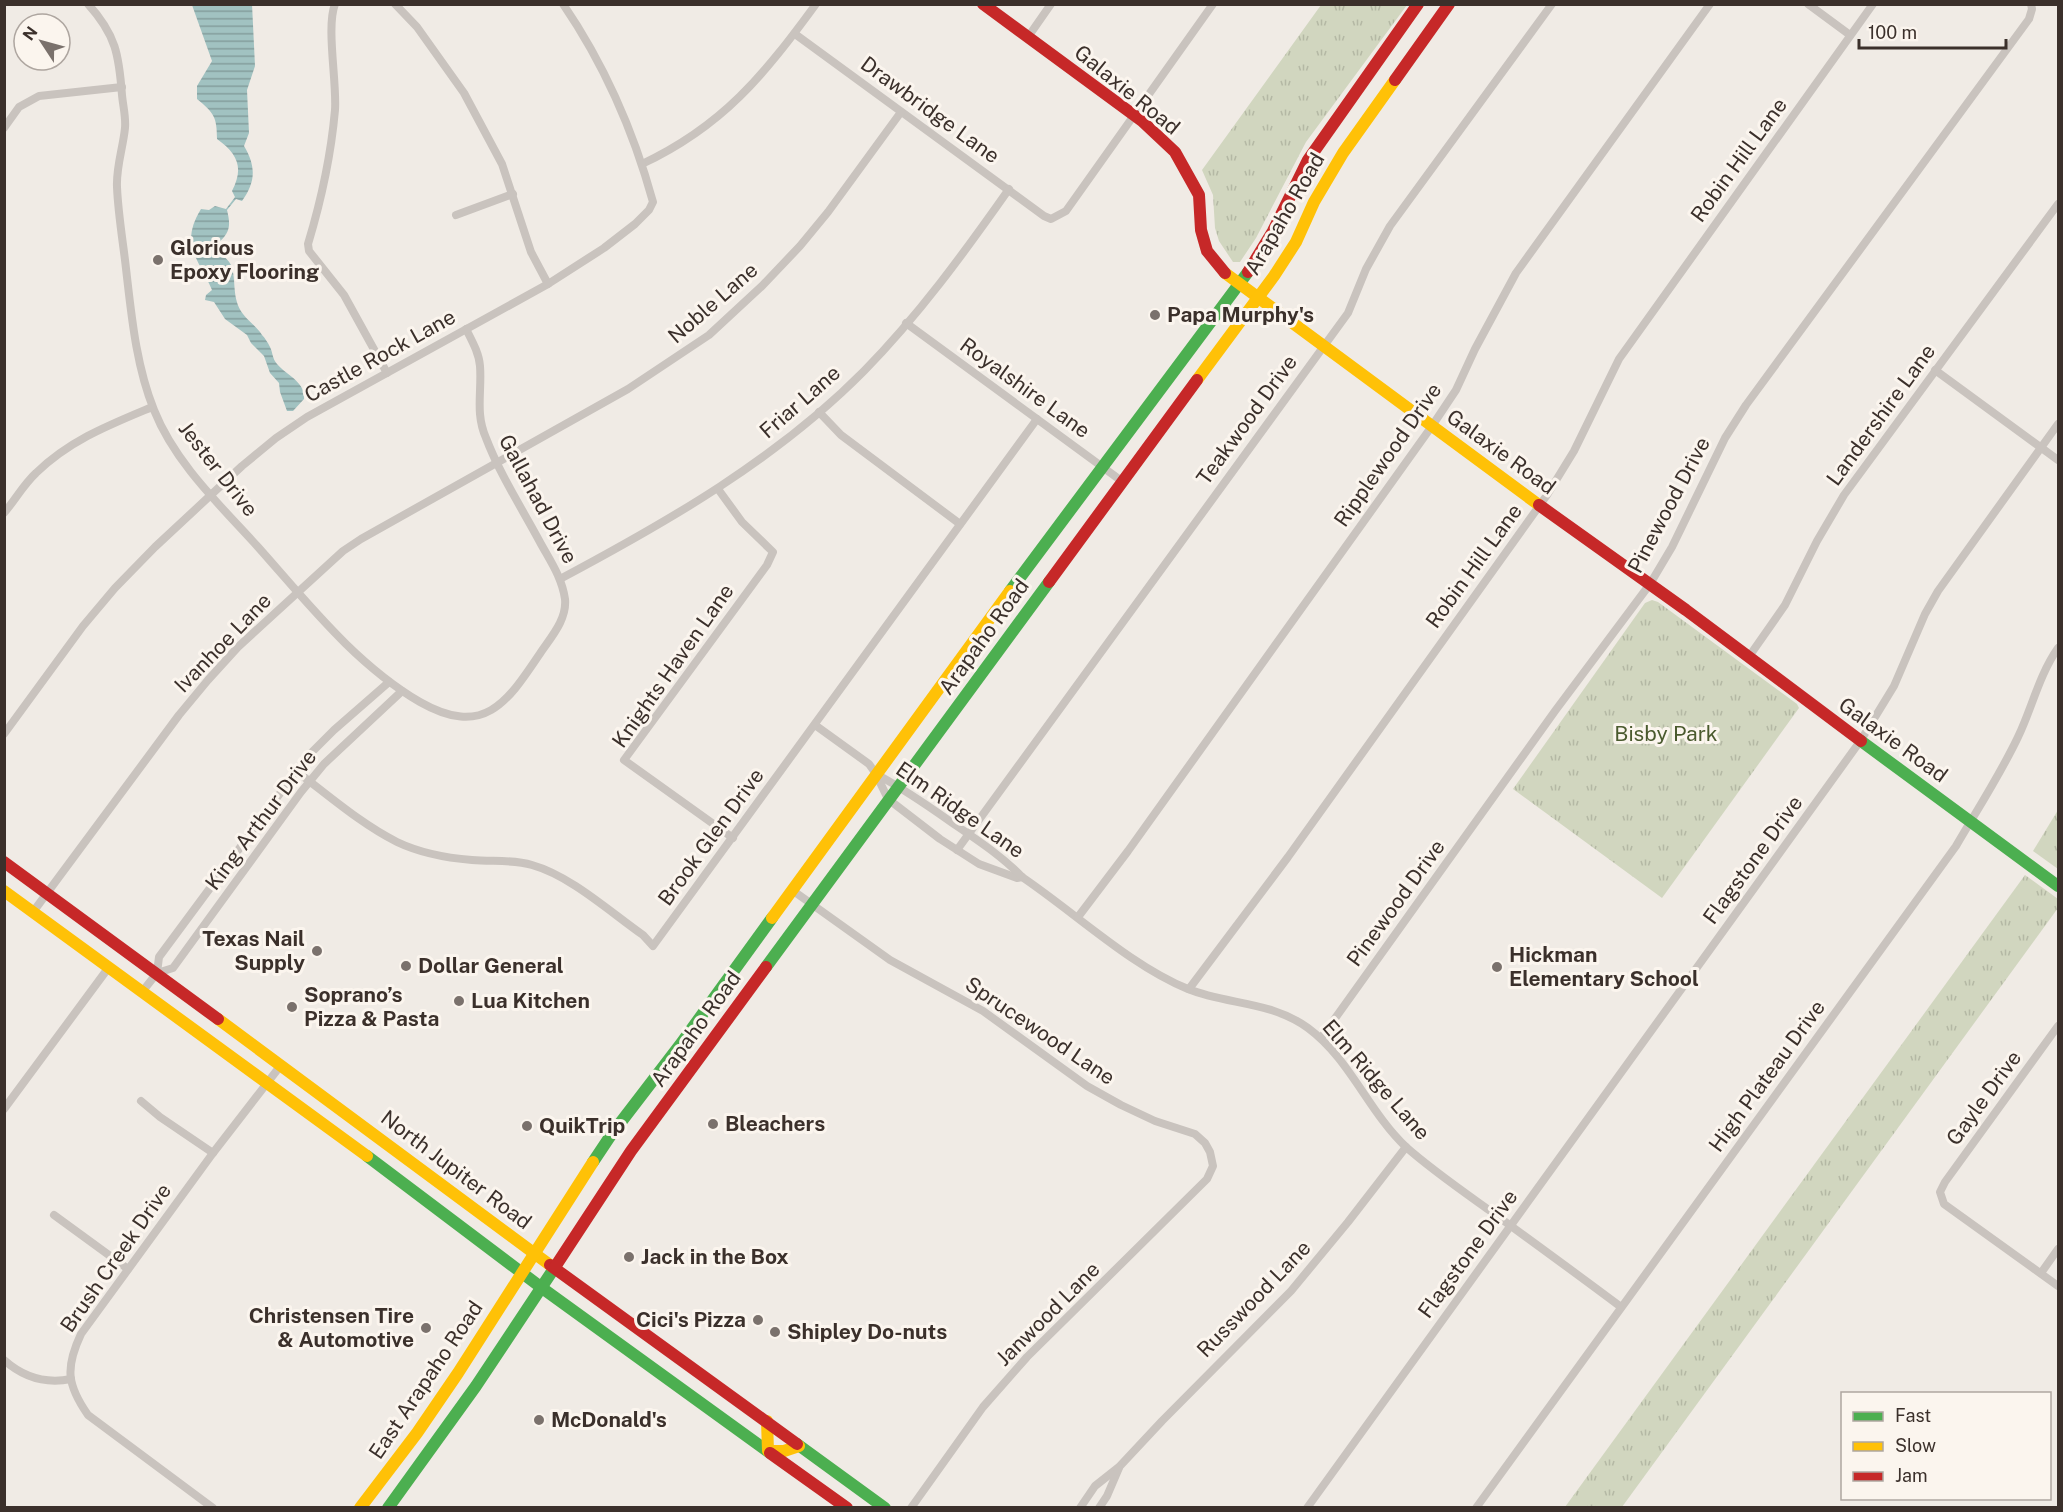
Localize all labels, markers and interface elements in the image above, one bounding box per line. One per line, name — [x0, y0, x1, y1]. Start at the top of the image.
north arrow — [12, 12, 72, 72]
scale bar — [1859, 12, 2006, 50]
text: 100 m — [1868, 22, 1917, 43]
text: N — [19, 23, 42, 44]
street label: Galaxie Road — [1070, 40, 1185, 140]
street label: Drawbridge Lane — [856, 51, 1005, 168]
street label: Robin Hill Lane — [1685, 93, 1792, 227]
street label: Arapaho Road — [1239, 148, 1330, 279]
place label: Glorious Epoxy Flooring — [170, 235, 319, 284]
marker: Glorious Epoxy Flooring — [151, 253, 165, 267]
street label: Noble Lane — [663, 257, 762, 348]
place label: Papa Murphy's — [1167, 302, 1314, 327]
street label: Castle Rock Lane — [300, 304, 459, 407]
marker: Papa Murphy's — [1148, 308, 1162, 322]
street label: Royalshire Lane — [955, 332, 1095, 443]
street label: Landershire Lane — [1821, 339, 1940, 490]
street label: Teakwood Drive — [1191, 350, 1302, 489]
street label: Friar Lane — [754, 360, 845, 443]
street label: Ripplewood Drive — [1329, 378, 1447, 531]
street label: Galaxie Road — [1442, 404, 1561, 499]
street label: Jester Drive — [174, 416, 263, 521]
street label: Gallahad Drive — [494, 430, 583, 568]
street label: Pinewood Drive — [1622, 433, 1715, 577]
street label: Robin Hill Lane — [1420, 499, 1527, 633]
street label: Arapaho Road — [933, 574, 1034, 699]
street label: Knights Haven Lane — [607, 579, 739, 752]
street label: Ivanhoe Lane — [169, 588, 276, 697]
street label: Galaxie Road — [1834, 692, 1953, 787]
park label: Bisby Park — [1614, 721, 1718, 746]
street label: King Arthur Drive — [200, 745, 321, 895]
street label: Elm Ridge Lane — [891, 756, 1029, 863]
street label: Brook Glen Drive — [652, 763, 769, 910]
street label: Flagstone Drive — [1698, 791, 1808, 929]
street label: Pinewood Drive — [1341, 835, 1450, 971]
place label: Texas Nail Supply — [202, 926, 305, 975]
place label: Hickman Elementary School — [1509, 942, 1699, 991]
marker: Texas Nail Supply — [310, 944, 324, 958]
place label: Dollar General — [418, 953, 564, 978]
marker: Dollar General — [399, 959, 413, 973]
marker: Hickman Elementary School — [1490, 960, 1504, 974]
street label: Arapaho Road — [645, 966, 746, 1091]
street label: Sprucewood Lane — [961, 971, 1120, 1090]
place label: Soprano’s Pizza & Pasta — [304, 982, 439, 1031]
place label: Lua Kitchen — [471, 988, 590, 1013]
marker: Lua Kitchen — [452, 994, 466, 1008]
street label: High Plateau Drive — [1703, 995, 1830, 1156]
marker: Soprano’s Pizza & Pasta — [285, 1000, 299, 1014]
street label: Elm Ridge Lane — [1317, 1014, 1435, 1145]
street label: Gayle Drive — [1941, 1046, 2026, 1150]
street label: North Jupiter Road — [376, 1105, 536, 1234]
place label: Bleachers — [725, 1111, 825, 1136]
place label: QuikTrip — [539, 1113, 625, 1138]
marker: Bleachers — [706, 1117, 720, 1131]
marker: QuikTrip — [520, 1119, 534, 1133]
street label: Brush Creek Drive — [55, 1179, 176, 1337]
street label: Flagstone Drive — [1413, 1185, 1523, 1323]
street label: Russwood Lane — [1192, 1235, 1316, 1362]
place label: Jack in the Box — [641, 1244, 789, 1269]
marker: Jack in the Box — [622, 1250, 636, 1264]
street label: Janwood Lane — [991, 1257, 1105, 1371]
street label: East Arapaho Road — [363, 1296, 488, 1463]
place label: Christensen Tire & Automotive — [249, 1303, 414, 1352]
place label: Cici's Pizza — [636, 1307, 746, 1332]
marker: Cici's Pizza — [751, 1313, 765, 1327]
place label: Shipley Do-nuts — [787, 1319, 947, 1344]
marker: Christensen Tire & Automotive — [419, 1321, 433, 1335]
marker: Shipley Do-nuts — [768, 1325, 782, 1339]
legend — [1841, 1392, 2051, 1500]
text: Fast — [1895, 1405, 1931, 1426]
place label: McDonald's — [551, 1407, 667, 1432]
marker: McDonald's — [532, 1413, 546, 1427]
text: Slow — [1895, 1435, 1936, 1456]
text: Jam — [1895, 1465, 1928, 1486]

